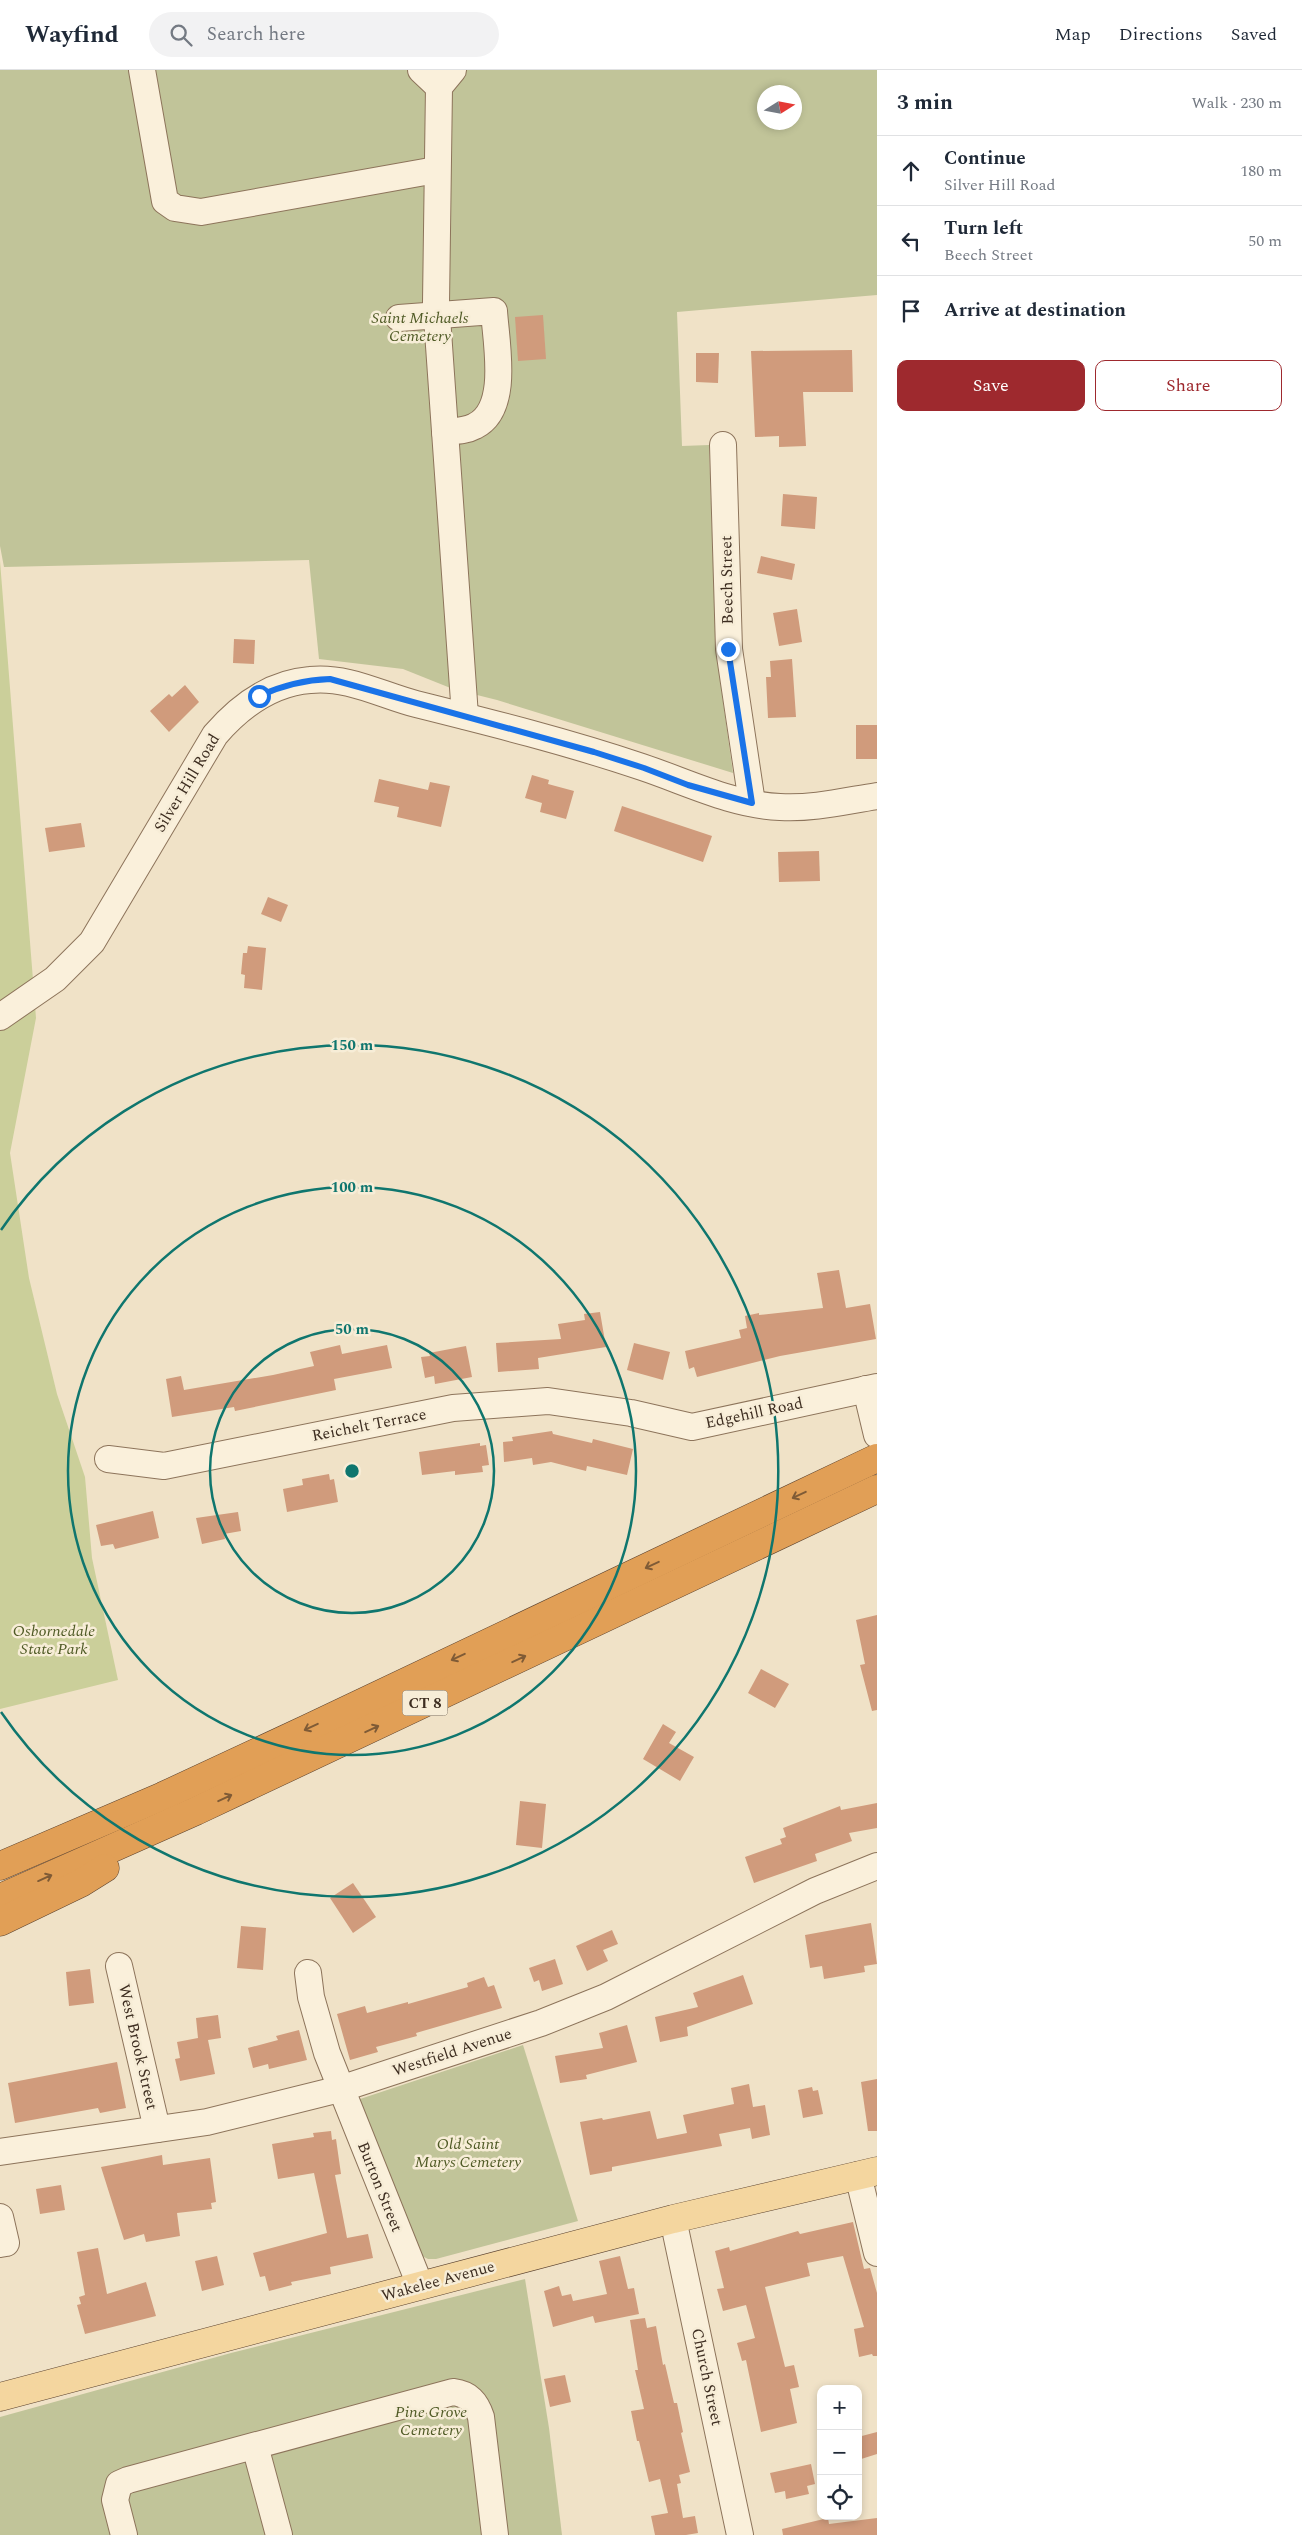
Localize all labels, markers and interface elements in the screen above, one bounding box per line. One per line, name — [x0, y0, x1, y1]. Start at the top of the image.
search box — [149, 12, 499, 57]
text: Wayfind — [25, 17, 119, 53]
text: Search here — [207, 20, 305, 49]
icon: search — [167, 21, 195, 49]
text: Map — [1055, 21, 1091, 48]
text: Directions — [1119, 21, 1203, 48]
text: Saved — [1231, 21, 1277, 48]
north arrow — [757, 85, 802, 130]
text: 3 min — [897, 87, 953, 119]
text: Walk · 230 m — [1191, 91, 1282, 115]
text: Continue — [944, 144, 1026, 173]
icon: ahead — [897, 157, 925, 185]
text: 180 m — [1240, 159, 1282, 183]
text: Silver Hill Road — [944, 173, 1055, 197]
text: Turn left — [944, 214, 1023, 243]
icon: left — [897, 227, 925, 255]
text: 50 m — [1248, 229, 1282, 253]
text: Beech Street — [944, 243, 1033, 267]
text: Arrive at destination — [944, 296, 1126, 325]
icon: arrive — [897, 297, 925, 325]
park label: Saint Michaels Cemetery — [372, 306, 469, 348]
button: Save — [897, 360, 1085, 411]
button: Share — [1095, 360, 1282, 411]
street label: Beech Street — [714, 535, 740, 625]
route end — [717, 638, 740, 661]
route start — [248, 685, 271, 708]
street label: Silver Hill Road — [148, 729, 226, 837]
text: 150 m — [331, 1034, 374, 1057]
text: 100 m — [331, 1176, 374, 1199]
text: 50 m — [335, 1318, 370, 1341]
street label: Edgehill Road — [703, 1391, 805, 1435]
street label: Reichelt Terrace — [310, 1402, 428, 1448]
centre of rings — [343, 1462, 361, 1480]
one-way arrow — [792, 1491, 807, 1500]
one-way arrow — [645, 1561, 660, 1570]
park label: Osbornedale State Park — [13, 1619, 95, 1661]
one-way arrow — [451, 1653, 466, 1663]
one-way arrow — [511, 1654, 526, 1663]
road number: CT 8 — [402, 1690, 448, 1716]
one-way arrow — [304, 1723, 319, 1733]
one-way arrow — [364, 1723, 379, 1733]
one-way arrow — [217, 1792, 232, 1802]
one-way arrow — [37, 1873, 52, 1883]
street label: West Brook Street — [112, 1982, 164, 2113]
street label: Westfield Avenue — [389, 2021, 515, 2083]
park label: Old Saint Marys Cemetery — [415, 2132, 521, 2174]
street label: Burton Street — [351, 2138, 409, 2236]
street label: Wakelee Avenue — [379, 2254, 497, 2308]
street label: Church Street — [685, 2326, 729, 2428]
map controls — [817, 2385, 862, 2520]
button: + — [817, 2385, 862, 2430]
park label: Pine Grove Cemetery — [395, 2400, 467, 2442]
button: − — [817, 2430, 862, 2475]
button: locate — [817, 2475, 862, 2520]

